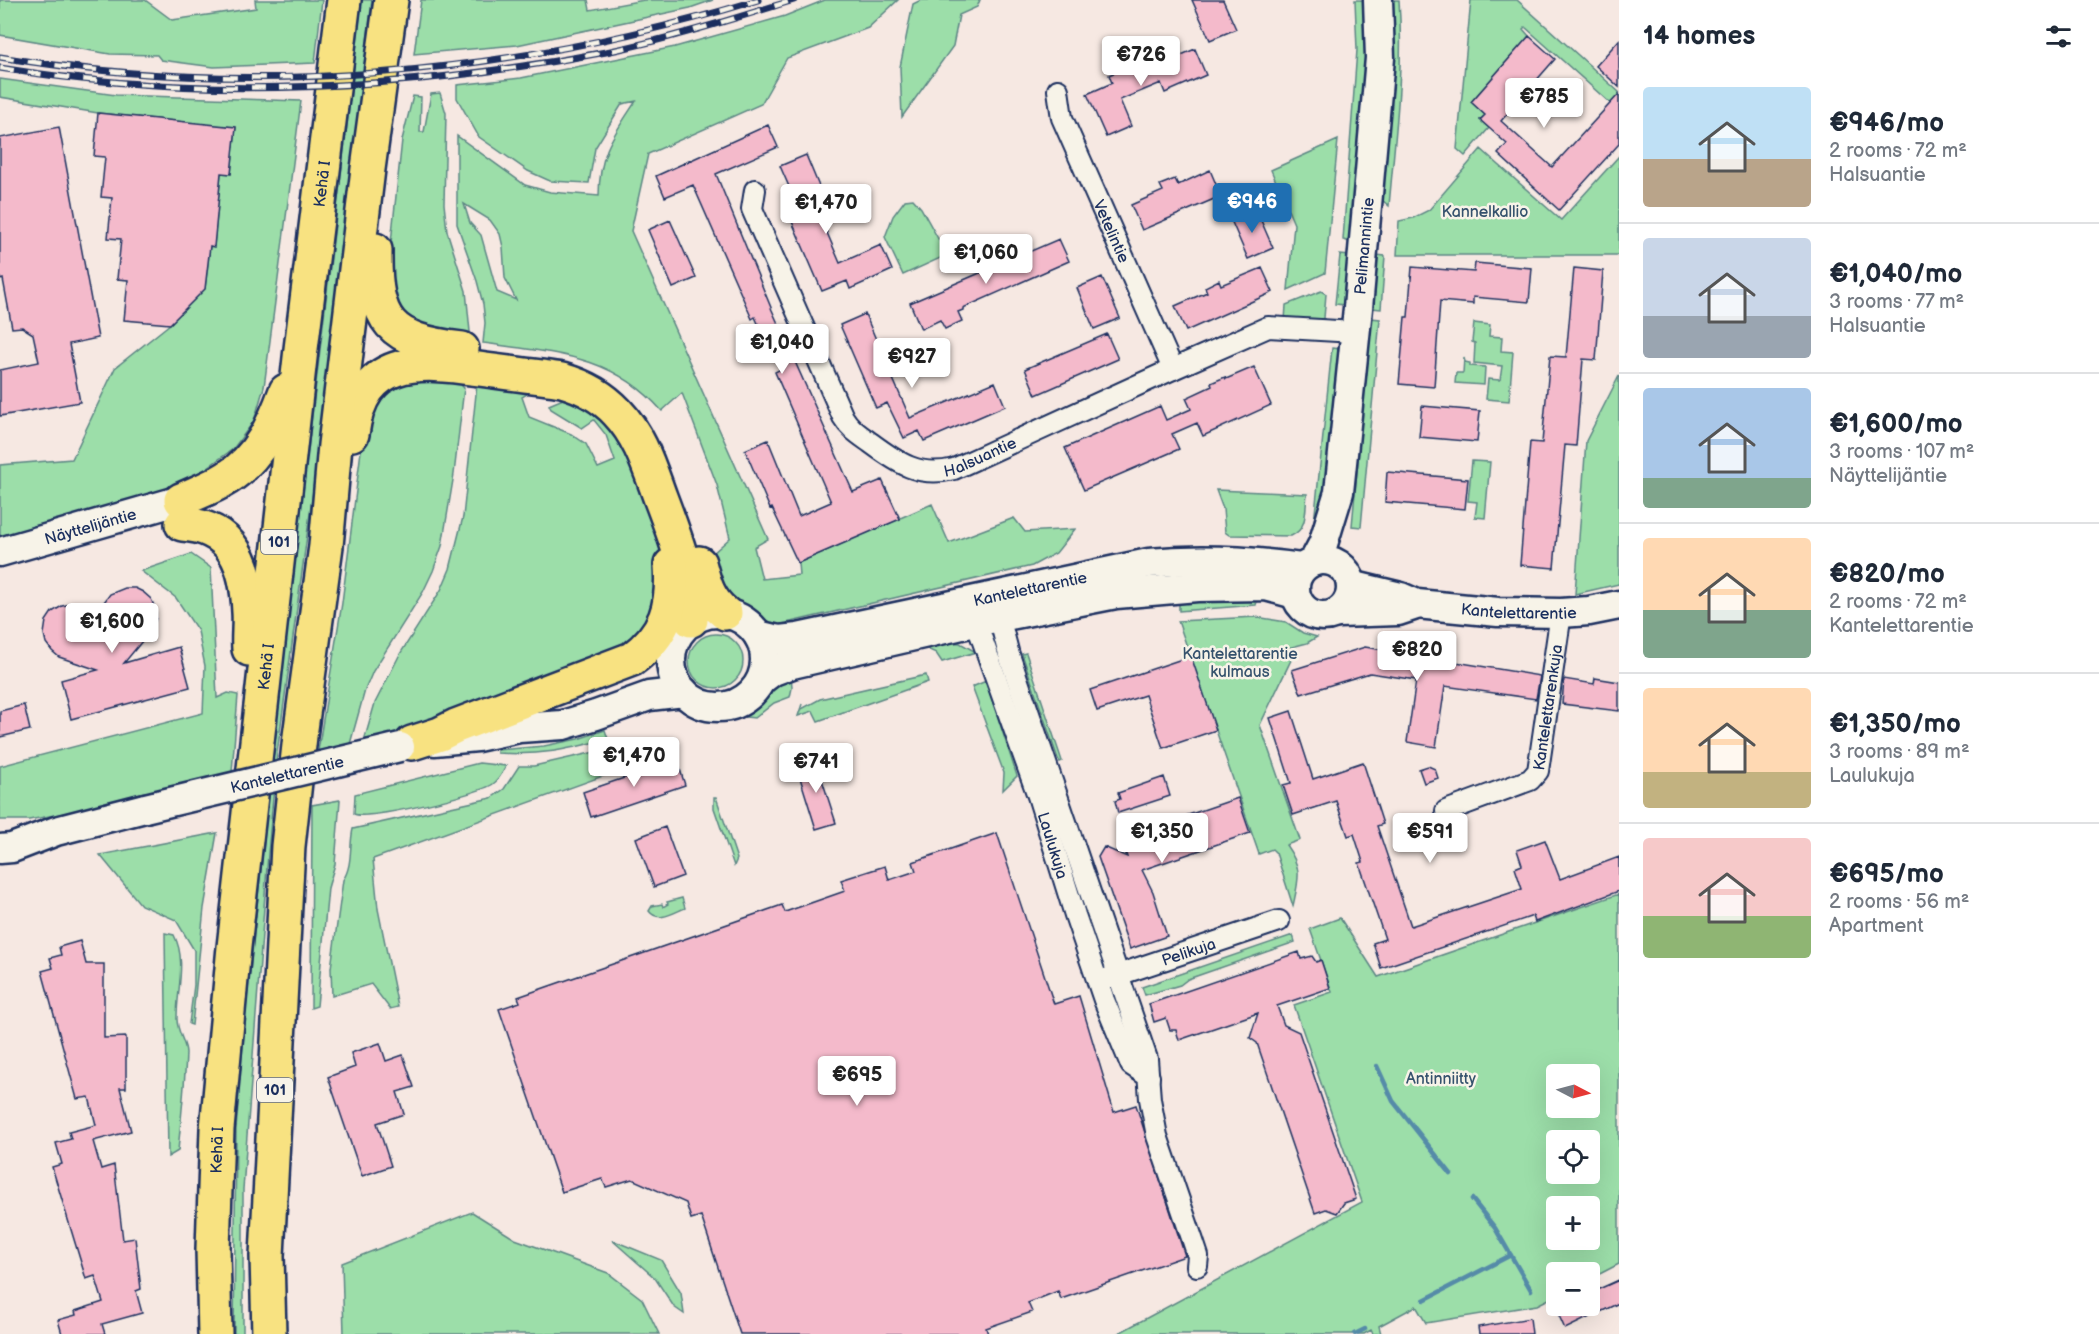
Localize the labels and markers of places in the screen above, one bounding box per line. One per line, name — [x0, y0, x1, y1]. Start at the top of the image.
pin: €726 — [1105, 36, 1177, 87]
pin: €785 — [1508, 78, 1580, 129]
pin: €946 — [1216, 183, 1288, 234]
pin: €1,470 — [777, 184, 875, 235]
pin: €1,060 — [937, 234, 1035, 285]
pin: €1,040 — [733, 324, 831, 375]
pin: €927 — [876, 338, 948, 389]
pin: €1,600 — [63, 603, 161, 654]
pin: €820 — [1381, 631, 1453, 682]
pin: €1,470 — [585, 737, 683, 788]
pin: €741 — [780, 743, 852, 794]
pin: €1,350 — [1113, 813, 1211, 864]
pin: €591 — [1394, 813, 1466, 864]
pin: €695 — [821, 1056, 893, 1107]

